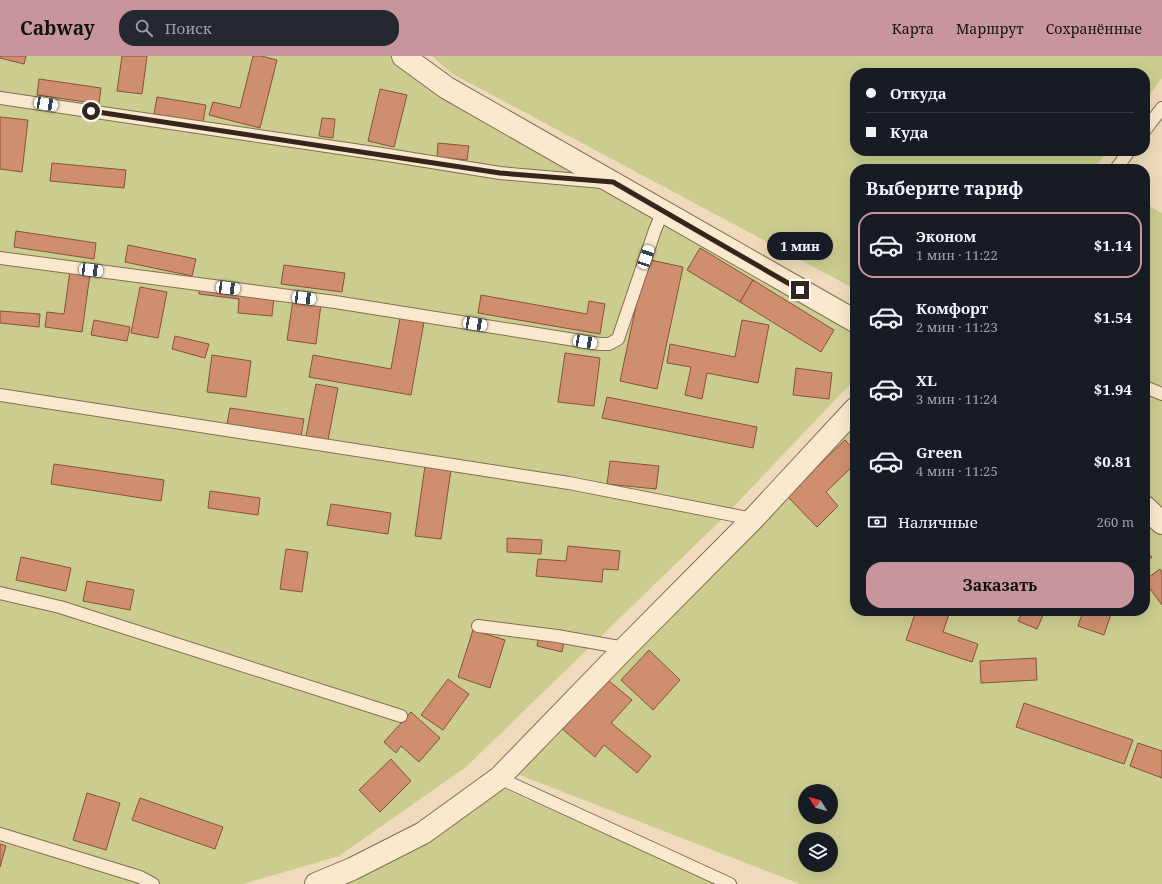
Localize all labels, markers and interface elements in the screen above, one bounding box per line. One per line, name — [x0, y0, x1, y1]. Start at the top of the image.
search box — [119, 10, 399, 46]
text: Cabway — [20, 15, 95, 41]
icon: search — [133, 17, 155, 39]
text: Поиск — [165, 18, 212, 38]
text: Карта — [892, 19, 934, 38]
text: Маршрут — [956, 19, 1024, 38]
text: Сохранённые — [1046, 19, 1142, 38]
text: Откуда — [890, 83, 947, 103]
car — [33, 96, 59, 112]
route start — [82, 102, 100, 120]
text: Куда — [890, 122, 928, 142]
text: Выберите тариф — [866, 176, 1023, 200]
text: Эконом — [916, 226, 976, 246]
icon: car — [868, 227, 904, 263]
callout: 1 мин — [767, 232, 833, 260]
text: $1.14 — [1094, 235, 1132, 255]
text: 1 мин — [780, 237, 820, 255]
car — [636, 244, 656, 270]
text: 1 мин · 11:22 — [916, 246, 998, 264]
car — [78, 263, 104, 277]
car — [215, 281, 241, 295]
route end — [791, 281, 809, 299]
car — [291, 291, 317, 305]
text: Комфорт — [916, 298, 988, 318]
icon: car — [868, 299, 904, 335]
text: $1.54 — [1094, 307, 1132, 327]
car — [462, 316, 488, 332]
text: 2 мин · 11:23 — [916, 318, 998, 336]
car — [572, 334, 598, 350]
text: XL — [916, 370, 937, 390]
icon: car — [868, 371, 904, 407]
text: $1.94 — [1094, 379, 1132, 399]
text: 3 мин · 11:24 — [916, 390, 998, 408]
text: Green — [916, 442, 963, 462]
icon: car — [868, 443, 904, 479]
text: $0.81 — [1094, 451, 1132, 471]
text: 4 мин · 11:25 — [916, 462, 998, 480]
icon: cash — [866, 511, 888, 533]
text: Наличные — [898, 512, 978, 532]
text: 260 m — [1097, 513, 1134, 531]
button: Заказать — [866, 562, 1134, 608]
north arrow — [798, 784, 838, 824]
map controls — [798, 784, 838, 872]
button: layers — [798, 832, 838, 872]

